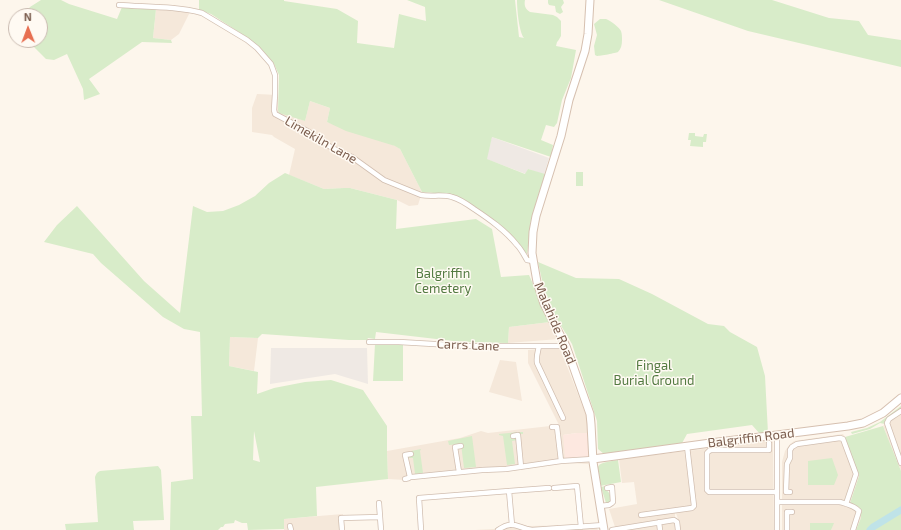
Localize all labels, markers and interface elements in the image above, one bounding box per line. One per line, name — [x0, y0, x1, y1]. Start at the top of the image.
north arrow — [8, 8, 48, 48]
text: N — [24, 10, 32, 23]
street label: Limekiln Lane — [282, 113, 360, 167]
park label: Balgriffin Cemetery — [415, 266, 471, 297]
street label: Malahide Road — [531, 280, 579, 366]
street label: Carrs Lane — [436, 336, 500, 354]
park label: Fingal Burial Ground — [614, 358, 694, 389]
street label: Balgriffin Road — [707, 425, 795, 451]

